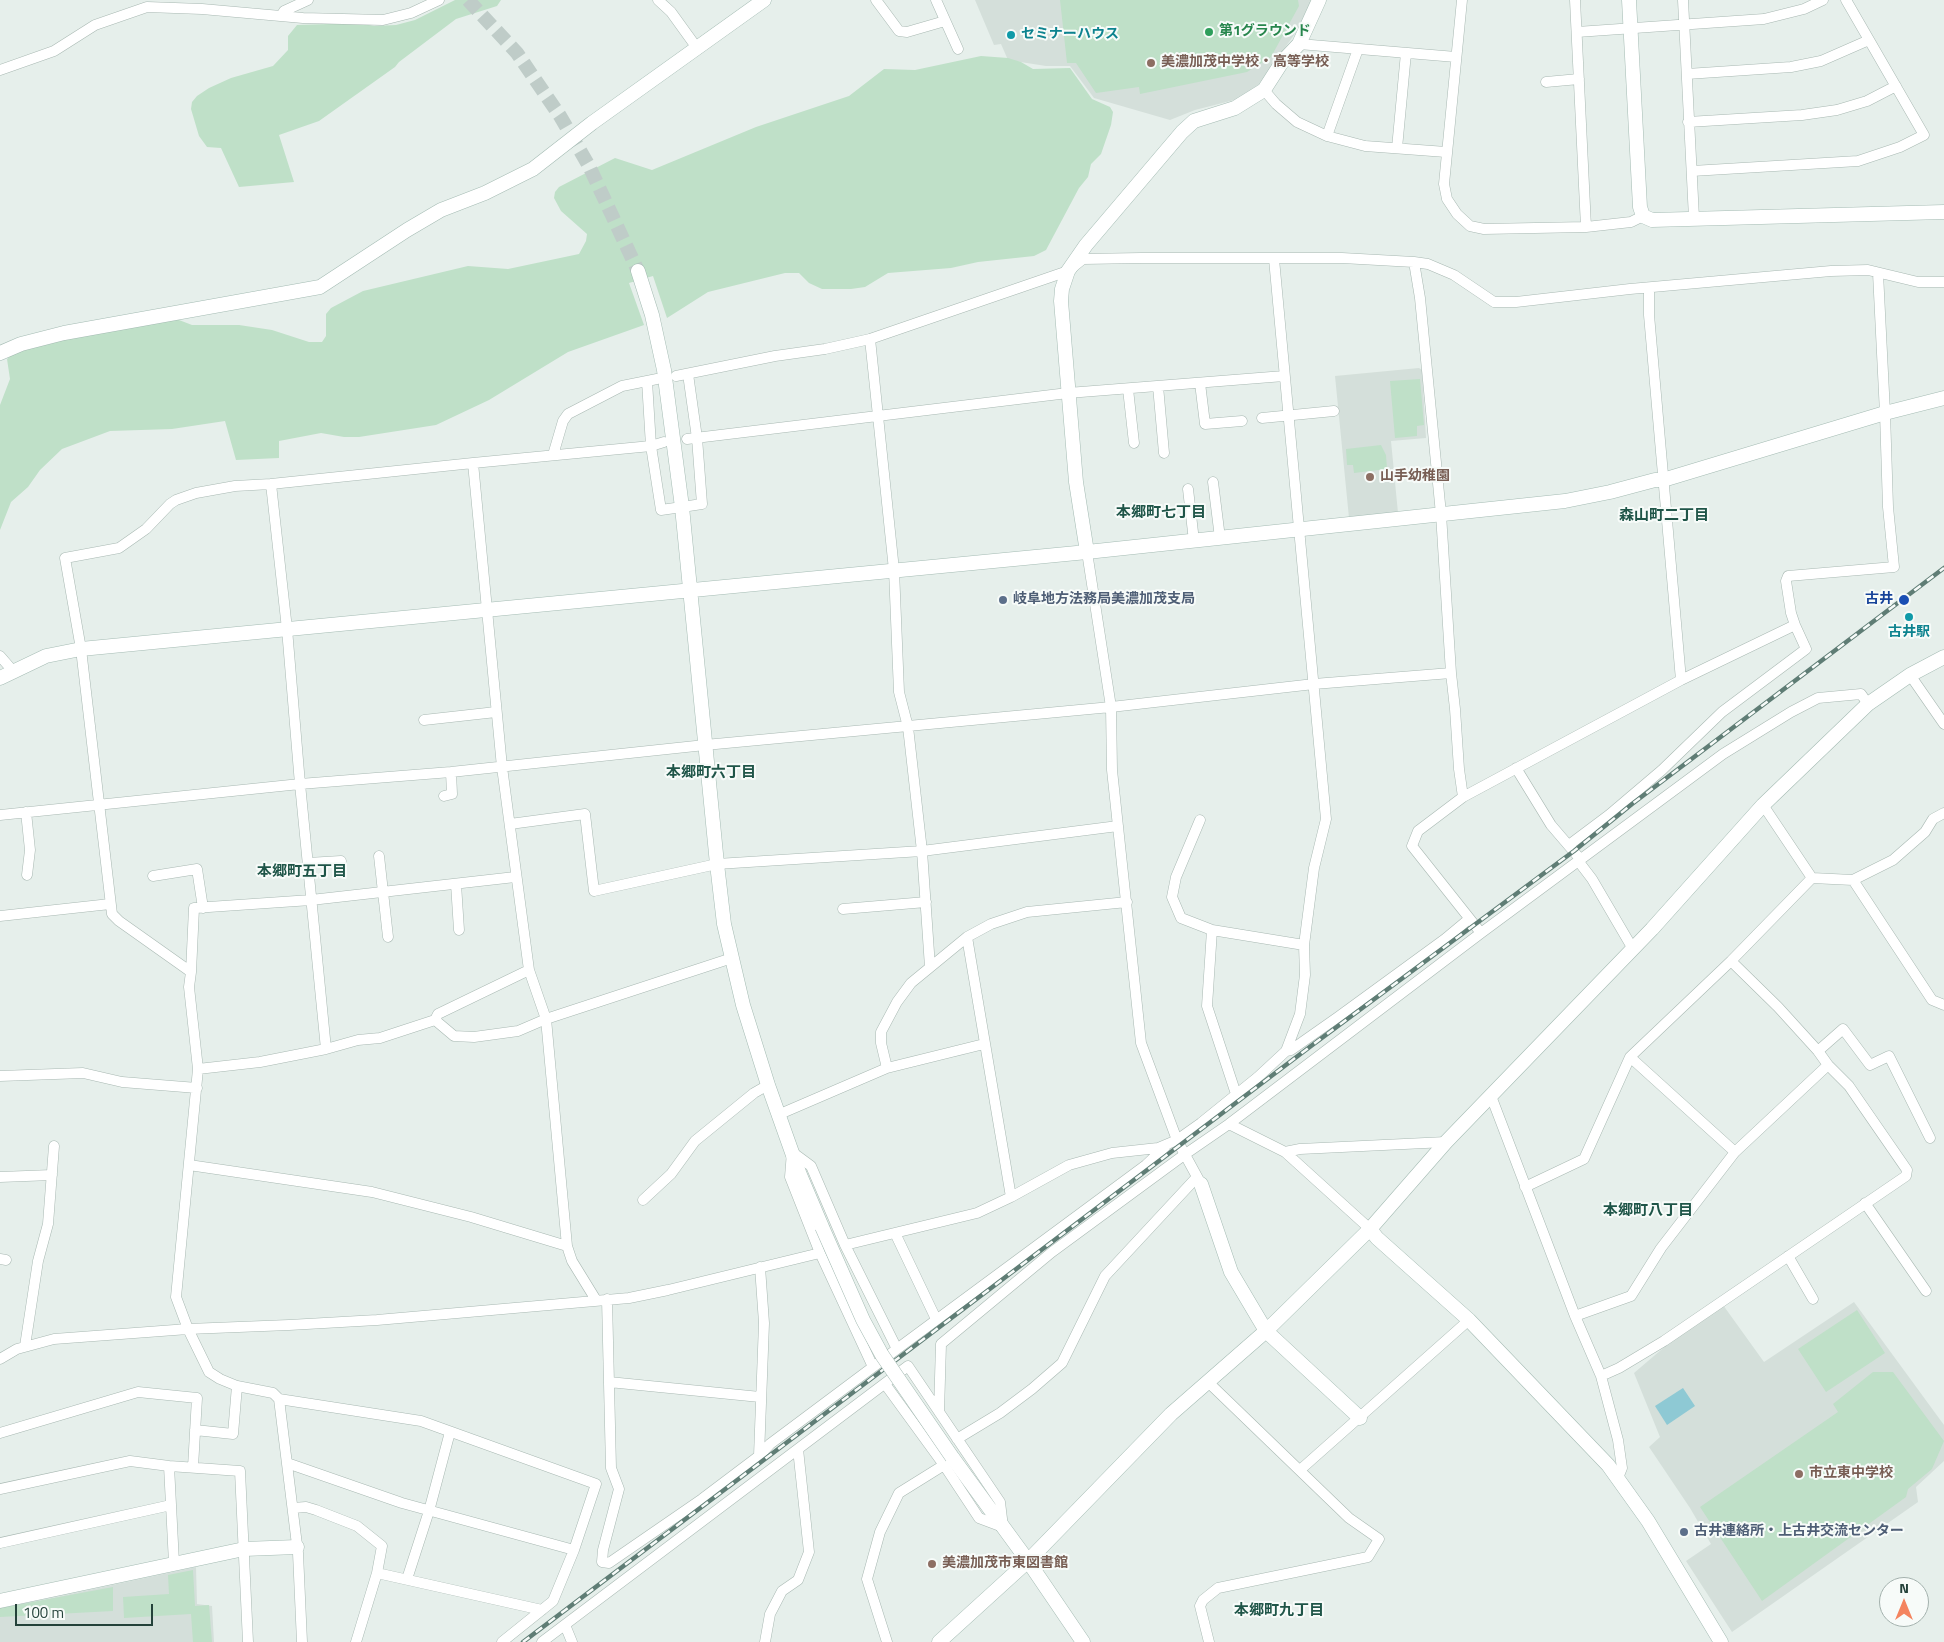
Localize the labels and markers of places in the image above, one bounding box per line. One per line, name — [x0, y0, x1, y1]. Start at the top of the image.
place label: 第1グラウンド — [1219, 24, 1311, 40]
marker: 第1グラウンド — [1203, 26, 1215, 38]
place label: セミナーハウス — [1021, 27, 1119, 43]
marker: セミナーハウス — [1005, 29, 1017, 41]
place label: 美濃加茂中学校・高等学校 — [1161, 55, 1329, 71]
marker: 美濃加茂中学校・高等学校 — [1145, 57, 1157, 69]
place label: 山手幼稚園 — [1380, 469, 1450, 485]
marker: 山手幼稚園 — [1364, 471, 1376, 483]
place label: 岐阜地方法務局美濃加茂支局 — [1013, 592, 1195, 608]
place label: 古井 — [1865, 592, 1893, 608]
marker: 古井 — [1897, 593, 1911, 607]
marker: 岐阜地方法務局美濃加茂支局 — [997, 594, 1009, 606]
marker: 古井駅 — [1903, 611, 1915, 623]
place label: 古井駅 — [1888, 625, 1930, 641]
place label: 市立東中学校 — [1809, 1466, 1893, 1482]
marker: 市立東中学校 — [1793, 1468, 1805, 1480]
place label: 古井連絡所・上古井交流センター — [1694, 1524, 1904, 1540]
marker: 古井連絡所・上古井交流センター — [1678, 1526, 1690, 1538]
place label: 美濃加茂市東図書館 — [942, 1556, 1068, 1572]
marker: 美濃加茂市東図書館 — [926, 1558, 938, 1570]

